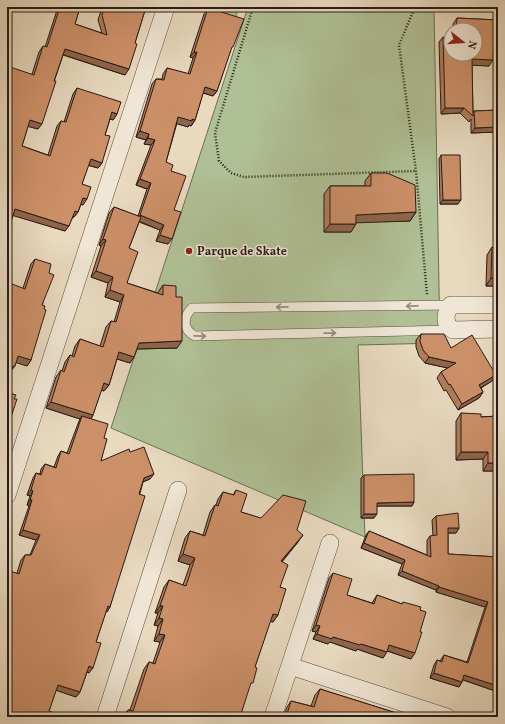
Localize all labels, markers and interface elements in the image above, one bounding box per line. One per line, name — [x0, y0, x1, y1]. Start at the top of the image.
north arrow — [443, 22, 483, 62]
text: N — [463, 38, 479, 51]
place label: Parque de Skate — [197, 244, 287, 260]
marker: Parque de Skate — [184, 246, 194, 256]
one-way arrow — [406, 302, 419, 310]
one-way arrow — [276, 303, 289, 311]
one-way arrow — [323, 329, 336, 337]
one-way arrow — [193, 332, 206, 339]

